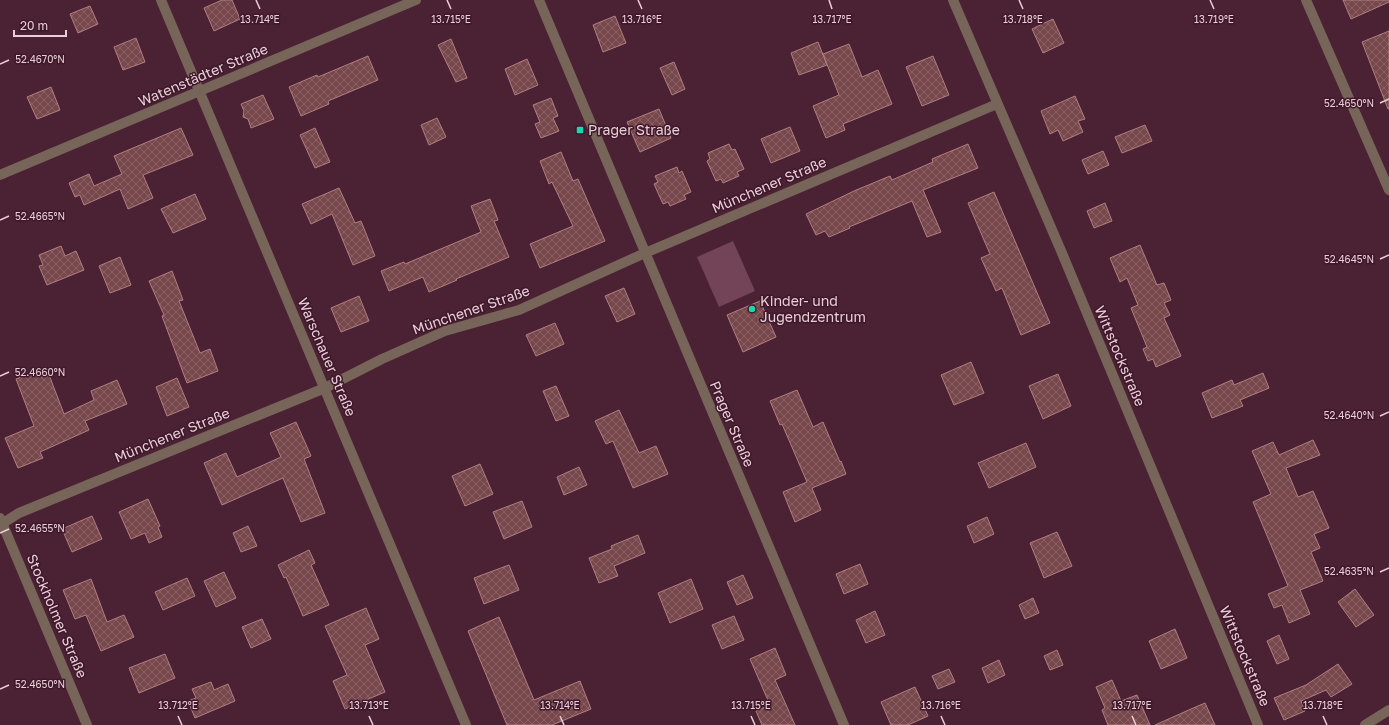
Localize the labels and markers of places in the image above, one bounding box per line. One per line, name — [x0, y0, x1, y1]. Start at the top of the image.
place label: Prager Straße — [588, 121, 680, 138]
marker: Prager Straße — [575, 125, 585, 135]
place label: Kinder- und Jugendzentrum — [760, 292, 866, 325]
marker: Kinder- und Jugendzentrum — [747, 304, 757, 314]

